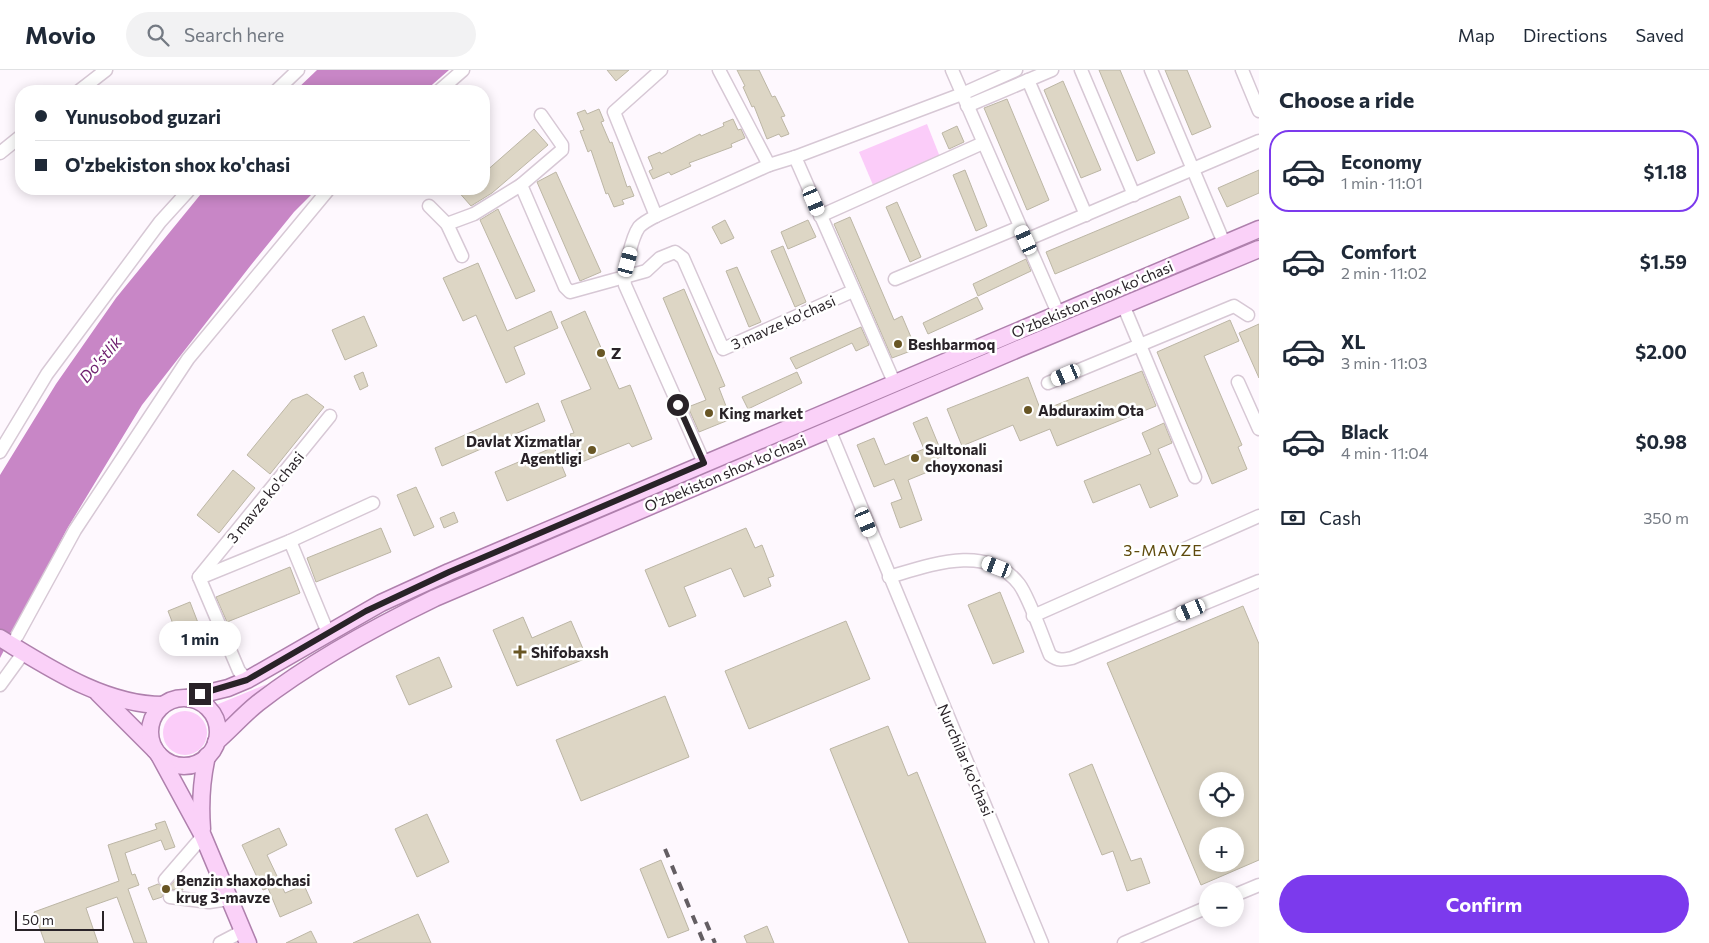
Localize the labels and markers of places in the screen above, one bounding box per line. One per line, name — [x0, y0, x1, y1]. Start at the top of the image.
place label: Beshbarmoq — [908, 335, 995, 353]
marker: Beshbarmoq — [892, 338, 904, 350]
place label: Z — [611, 344, 621, 362]
marker: Z — [595, 347, 607, 359]
place label: Abduraxim Ota — [1038, 401, 1144, 419]
place label: King market — [719, 404, 803, 422]
marker: Abduraxim Ota — [1022, 404, 1034, 416]
marker: King market — [703, 407, 715, 419]
place label: Davlat Xizmatlar Agentligi — [466, 432, 582, 467]
place label: Sultonali choyxonasi — [925, 440, 1003, 475]
marker: Davlat Xizmatlar Agentligi — [586, 444, 598, 456]
marker: Sultonali choyxonasi — [909, 452, 921, 464]
place label: Shifobaxsh — [531, 643, 609, 661]
marker: Shifobaxsh — [513, 645, 527, 659]
place label: Benzin shaxobchasi krug 3-mavze — [176, 871, 311, 906]
marker: Benzin shaxobchasi krug 3-mavze — [160, 883, 172, 895]

